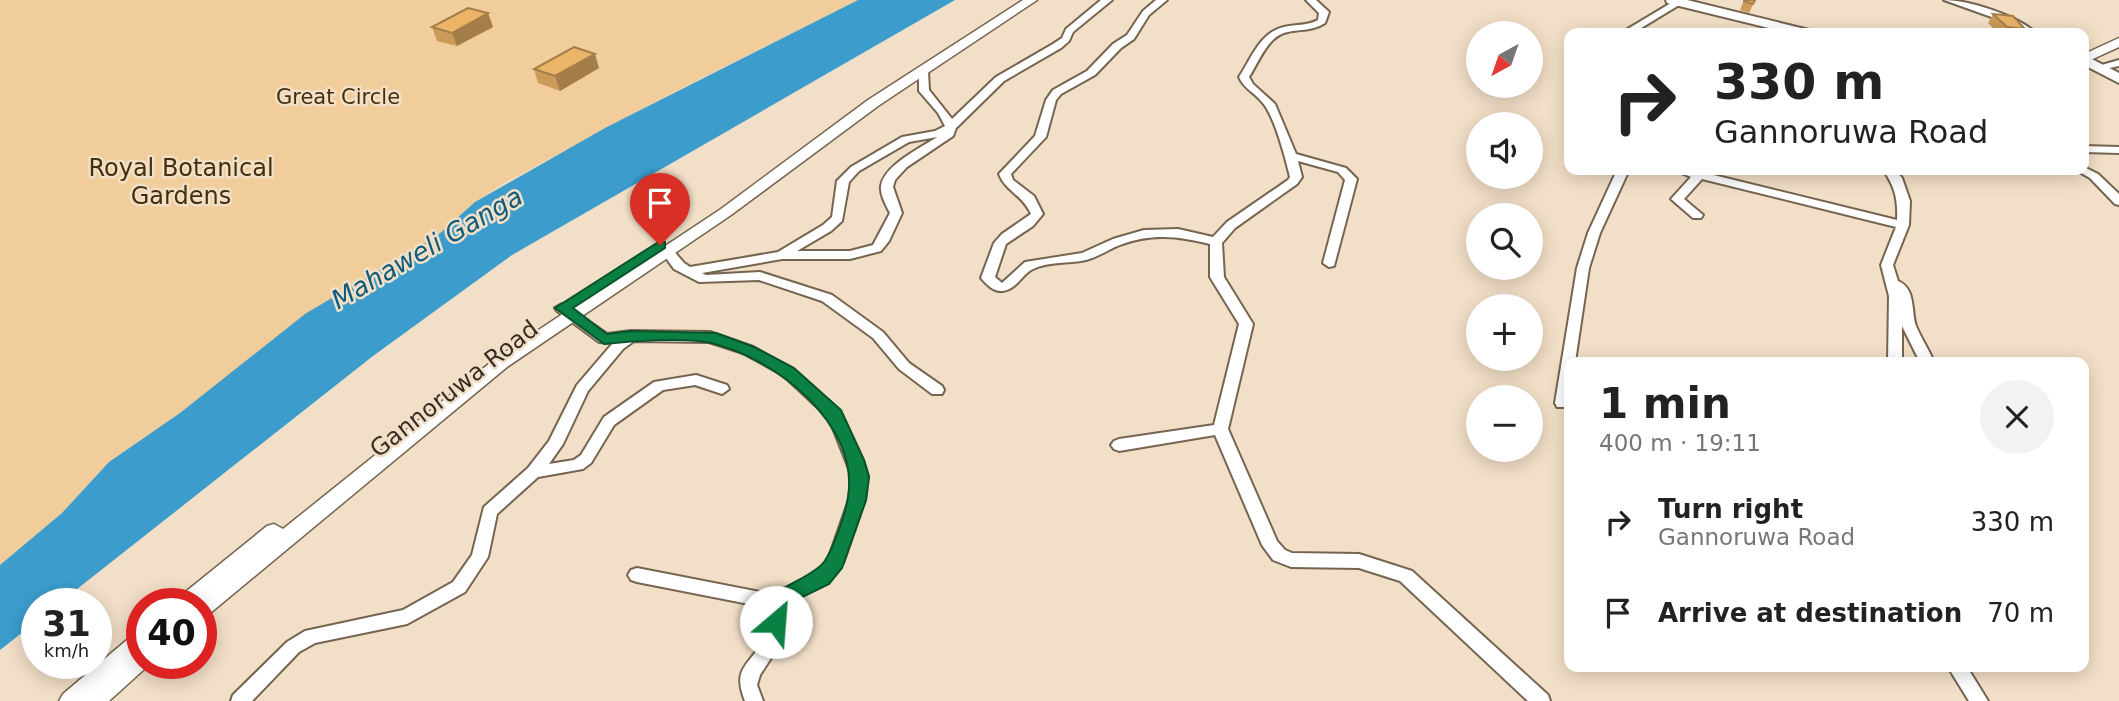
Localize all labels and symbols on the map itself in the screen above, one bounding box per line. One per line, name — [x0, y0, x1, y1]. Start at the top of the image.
north arrow — [1466, 21, 1544, 98]
park label: Great Circle — [276, 85, 400, 109]
park label: Royal Botanical Gardens — [88, 154, 274, 210]
pin — [630, 173, 690, 245]
water label: Mahaweli Ganga — [326, 181, 528, 315]
street label: Gannoruwa Road — [364, 315, 544, 463]
position arrow — [739, 585, 813, 659]
speed limit sign: 40 — [126, 588, 217, 679]

